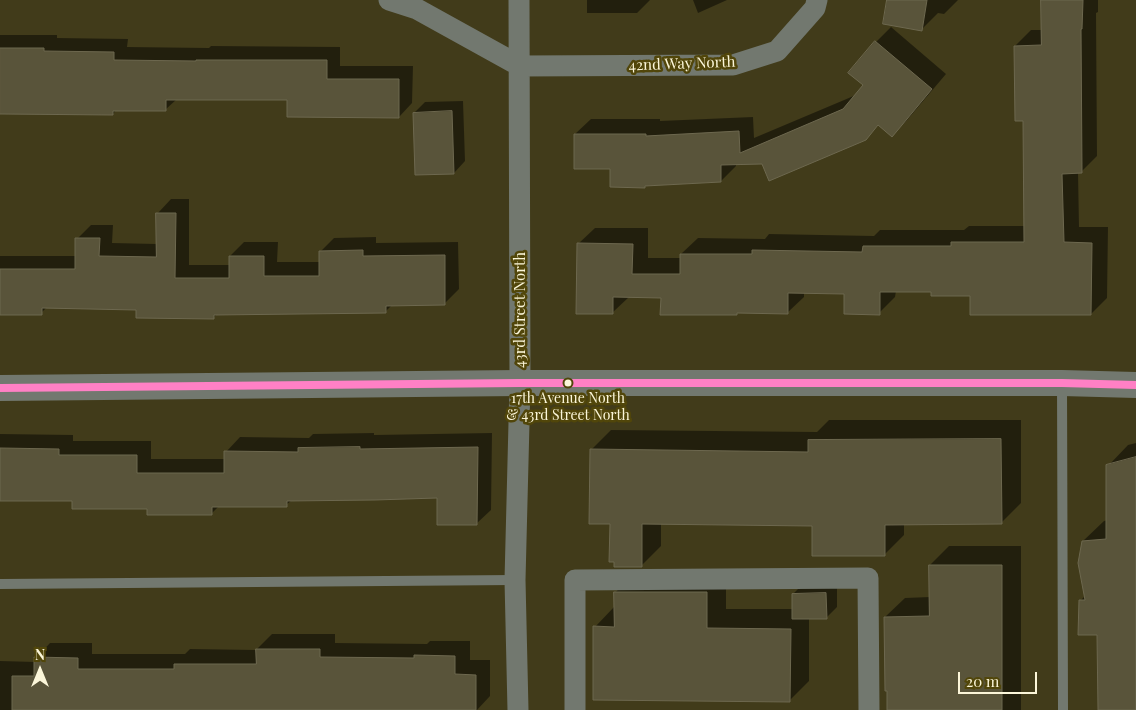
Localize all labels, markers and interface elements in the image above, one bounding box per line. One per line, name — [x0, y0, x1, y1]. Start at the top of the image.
street label: 42nd Way North — [628, 53, 736, 75]
street label: 43rd Street North — [511, 252, 529, 368]
marker: 17th Avenue North & 43rd Street North — [563, 378, 573, 388]
place label: 17th Avenue North & 43rd Street North — [506, 391, 630, 424]
north arrow — [15, 645, 65, 695]
text: N — [35, 645, 45, 664]
scale bar — [961, 662, 1040, 694]
text: 20 m — [966, 671, 999, 691]

